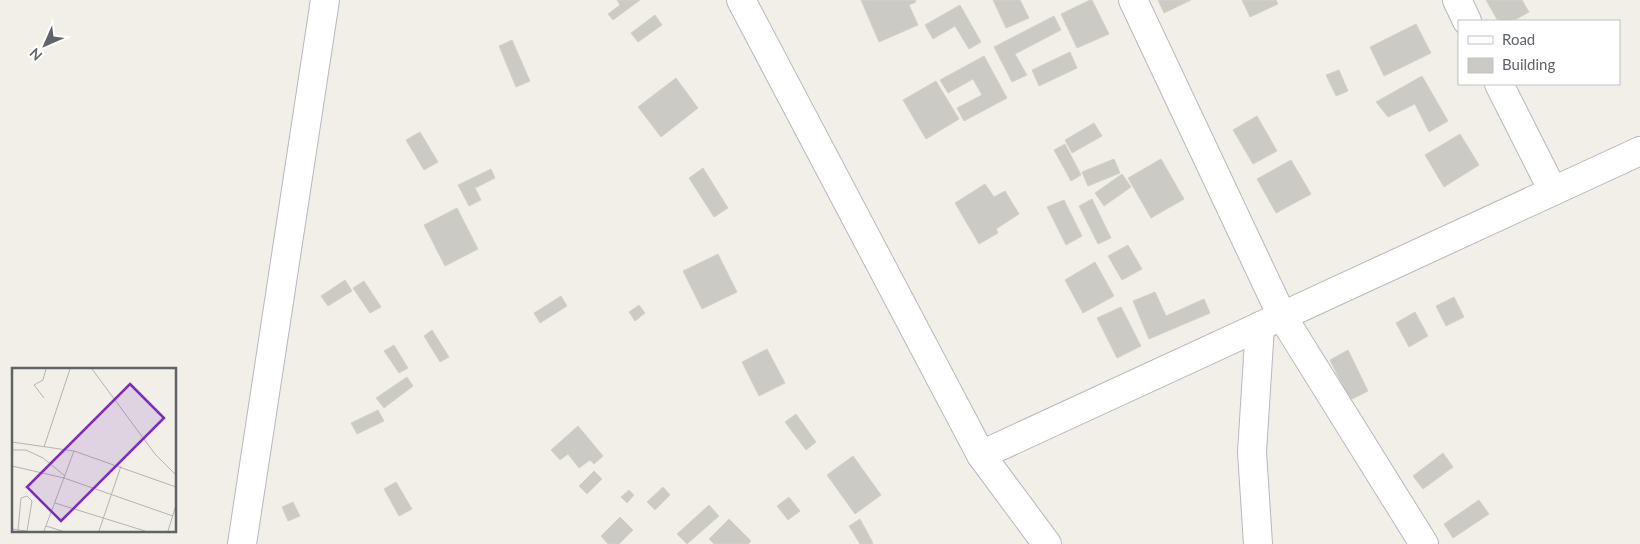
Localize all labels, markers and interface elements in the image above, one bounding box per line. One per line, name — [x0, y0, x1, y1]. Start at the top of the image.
north arrow — [20, 20, 70, 70]
legend — [1458, 20, 1620, 85]
text: Road — [1502, 30, 1535, 48]
text: N — [26, 45, 45, 64]
text: Building — [1502, 55, 1555, 73]
inset map — [12, 368, 176, 532]

